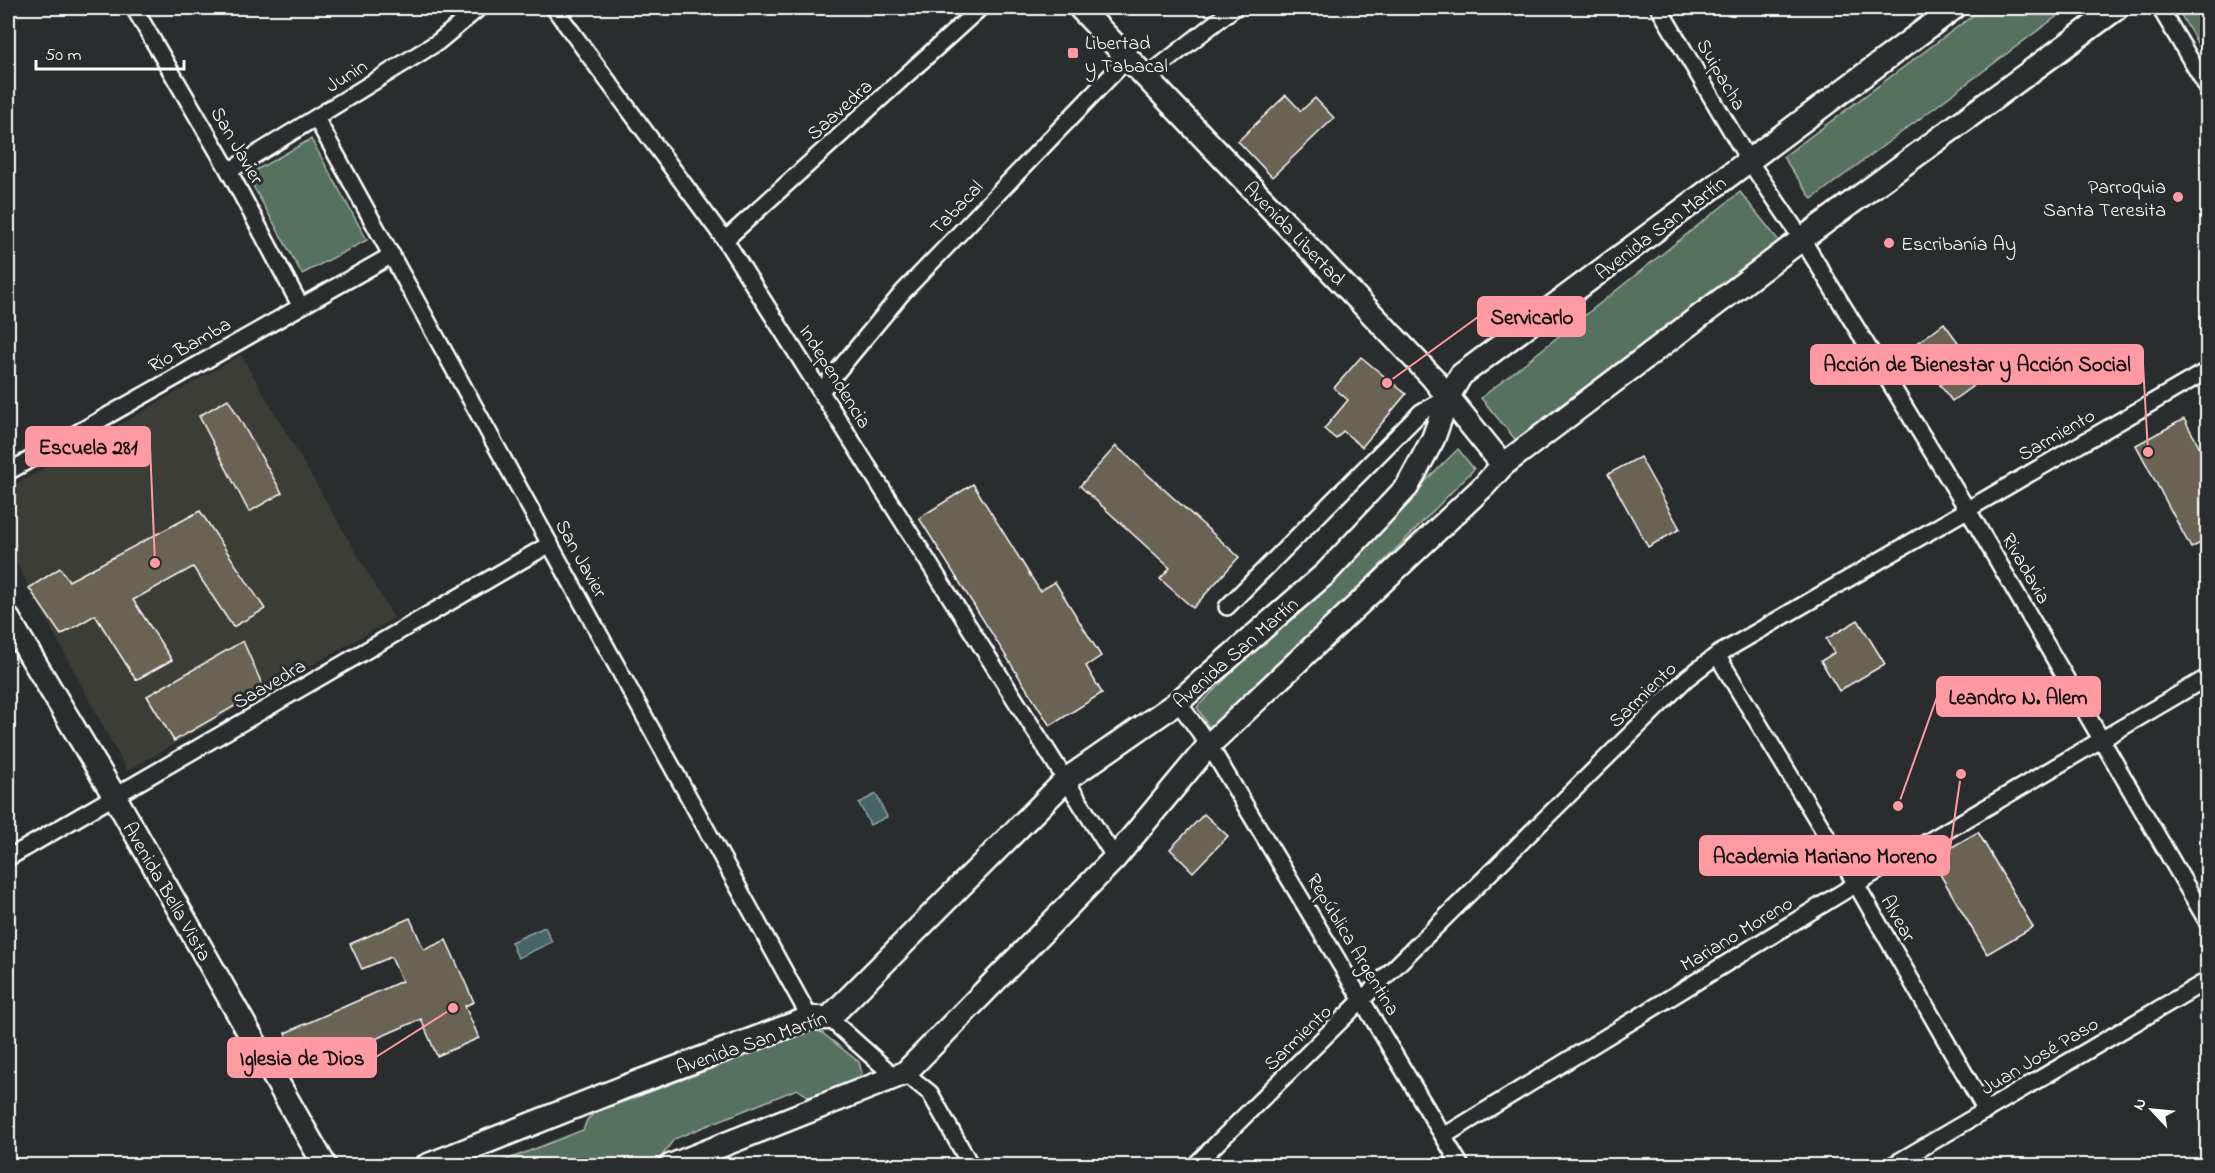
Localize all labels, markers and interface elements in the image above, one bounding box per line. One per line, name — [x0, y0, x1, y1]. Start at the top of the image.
place label: Libertad y Tabacal — [1085, 30, 1168, 82]
scale bar — [36, 33, 184, 71]
street label: Suipacha — [1688, 34, 1752, 117]
text: 50 m — [45, 43, 82, 69]
marker: Libertad y Tabacal — [1066, 46, 1080, 60]
street label: Junin — [321, 53, 374, 101]
street label: Saavedra — [801, 73, 880, 148]
street label: San Javier — [202, 102, 270, 191]
street label: Avenida San Martín — [1590, 170, 1733, 288]
place label: Parroquia Santa Teresita — [2043, 174, 2166, 226]
street label: Tabacal — [924, 175, 991, 243]
street label: Avenida Libertad — [1236, 176, 1351, 294]
marker: Parroquia Santa Teresita — [2171, 190, 2185, 204]
place label: Escribanía Ay — [1901, 231, 2016, 260]
marker: Escribanía Ay — [1882, 236, 1896, 250]
callout: Servicarlo — [1478, 297, 1585, 336]
text: Servicarlo — [1491, 304, 1574, 334]
street label: Río Bamba — [144, 311, 237, 382]
street label: Independencia — [790, 320, 877, 435]
callout: Acción de Bienestar y Acción Social — [1811, 345, 2143, 384]
text: Acción de Bienestar y Acción Social — [1823, 351, 2131, 383]
street label: Sarmiento — [2013, 402, 2101, 470]
callout: Escuela 281 — [26, 427, 150, 466]
text: Escuela 281 — [38, 434, 138, 464]
street label: San Javier — [546, 515, 614, 604]
street label: Rivadavia — [1993, 529, 2057, 610]
street label: Avenida San Martín — [1168, 591, 1306, 717]
street label: Saavedra — [228, 653, 312, 718]
street label: Sarmiento — [1603, 656, 1684, 736]
callout: Leandro N. Alem — [1937, 677, 2100, 716]
text: Leandro N. Alem — [1948, 684, 2088, 714]
street label: Avenida Bella Vista — [114, 817, 218, 967]
callout: Academia Mariano Moreno — [1700, 836, 1949, 875]
text: Academia Mariano Moreno — [1713, 843, 1937, 873]
street label: República Argentina — [1297, 869, 1406, 1022]
street label: Mariano Moreno — [1675, 890, 1799, 980]
street label: Alvear — [1872, 890, 1922, 949]
street label: Sarmiento — [1258, 999, 1339, 1079]
street label: Avenida San Martín — [672, 1005, 831, 1084]
street label: Juan José Paso — [1976, 1010, 2105, 1104]
callout: Iglesia de Dios — [228, 1038, 376, 1077]
text: Iglesia de Dios — [240, 1045, 365, 1077]
north arrow — [2122, 1080, 2182, 1140]
text: N — [2127, 1094, 2154, 1114]

